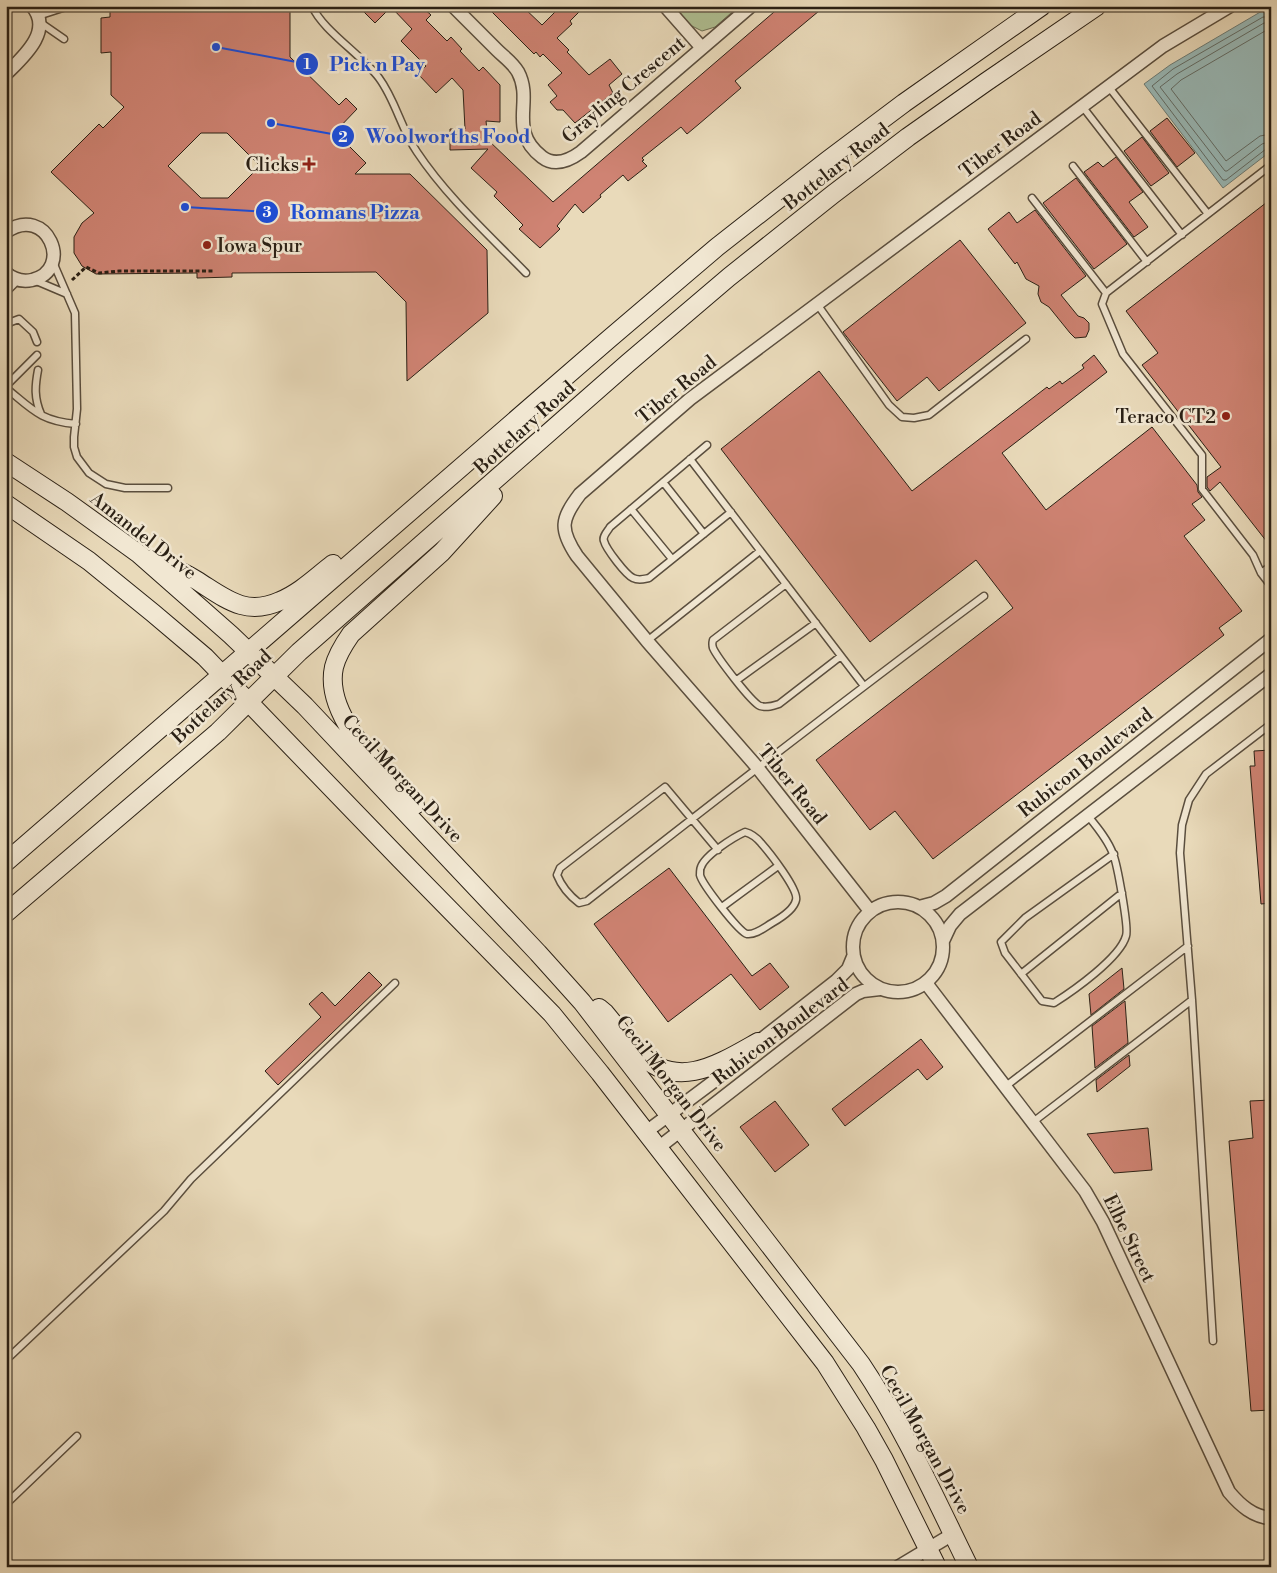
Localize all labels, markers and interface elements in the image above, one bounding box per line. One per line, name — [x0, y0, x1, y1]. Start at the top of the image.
street label: Grayling Crescent — [557, 31, 691, 148]
callout: Pick n Pay — [295, 46, 435, 81]
text: Pick n Pay — [329, 53, 426, 78]
text: 1 — [303, 55, 311, 74]
street label: Tiber Road — [955, 106, 1046, 183]
street label: Bottelary Road — [778, 118, 895, 216]
callout: Woolworths Food — [330, 119, 540, 154]
text: Woolworths Food — [364, 125, 531, 150]
text: 2 — [338, 128, 348, 147]
place label: Clicks — [245, 153, 299, 177]
marker: Clicks — [303, 158, 315, 170]
callout: Romans Pizza — [255, 194, 430, 229]
text: Romans Pizza — [290, 201, 420, 226]
text: 3 — [262, 203, 272, 222]
place label: Iowa Spur — [217, 234, 302, 258]
marker: Iowa Spur — [201, 239, 213, 251]
street label: Tiber Road — [632, 350, 722, 429]
street label: Bottelary Road — [468, 376, 580, 480]
place label: Teraco CT2 — [1116, 405, 1216, 429]
marker: Teraco CT2 — [1220, 410, 1232, 422]
street label: Amandel Drive — [84, 486, 202, 585]
street label: Bottelary Road — [166, 644, 277, 750]
street label: Rubicon Boulevard — [1013, 703, 1158, 823]
street label: Cecil Morgan Drive — [337, 710, 468, 848]
street label: Tiber Road — [753, 740, 832, 830]
street label: Rubicon Boulevard — [708, 973, 854, 1091]
street label: Cecil Morgan Drive — [610, 1011, 732, 1157]
street label: Elbe Street — [1098, 1191, 1161, 1286]
street label: Cecil Morgan Drive — [874, 1361, 976, 1518]

